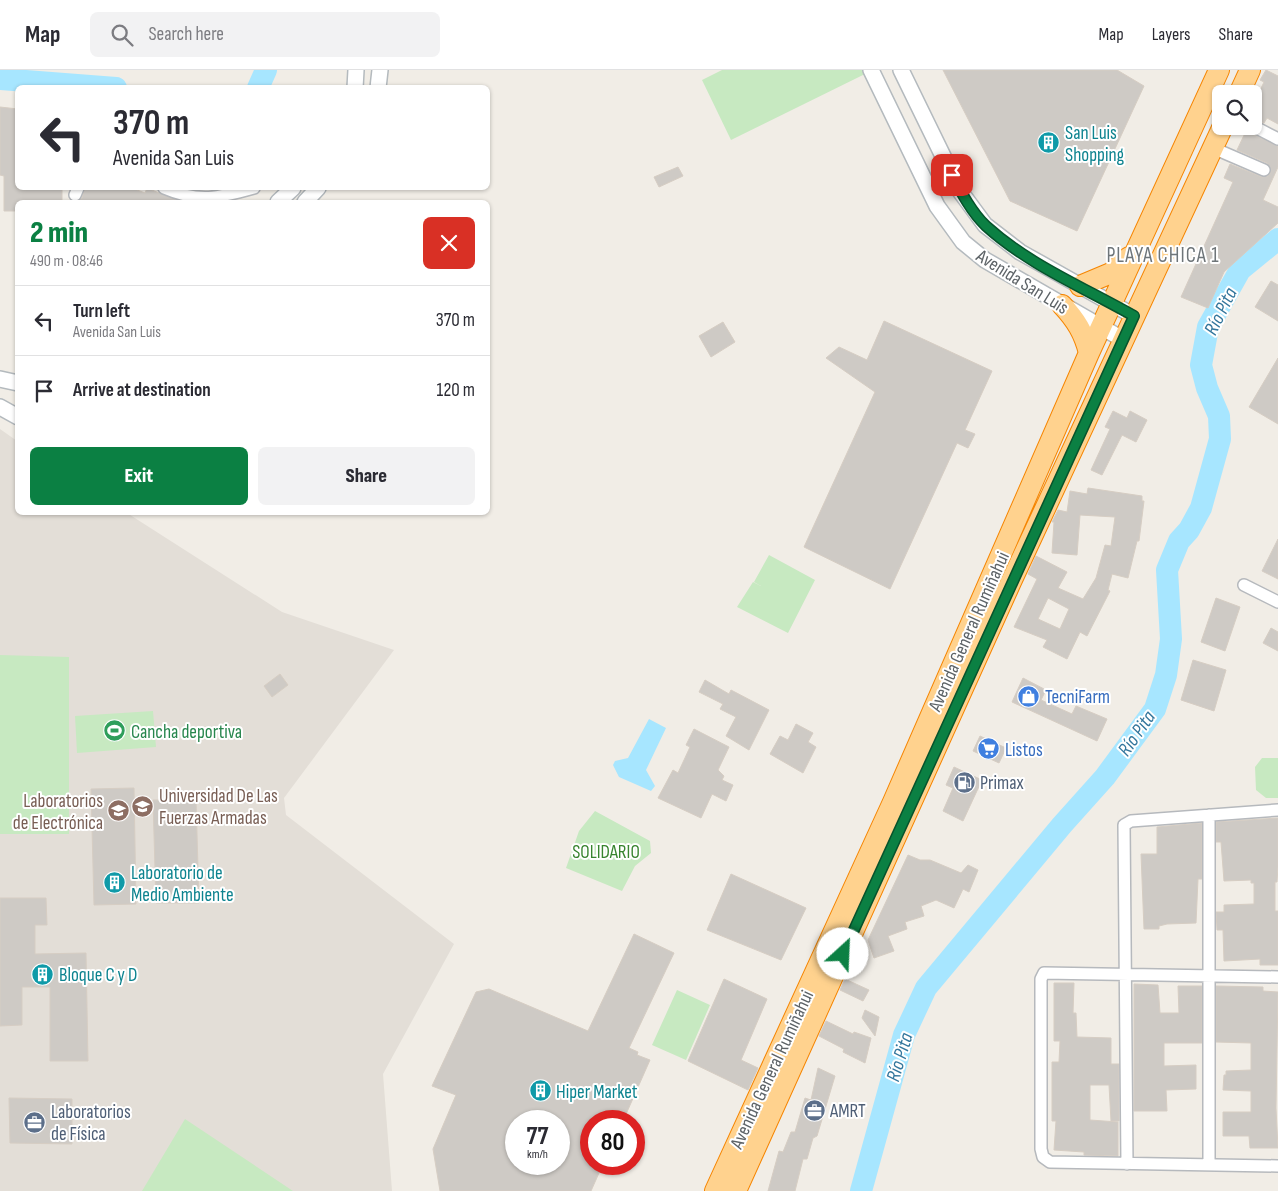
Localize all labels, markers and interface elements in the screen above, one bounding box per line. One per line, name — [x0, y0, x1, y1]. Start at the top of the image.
search box — [90, 12, 440, 57]
text: Map — [25, 20, 60, 49]
icon: search — [108, 21, 136, 49]
text: Search here — [148, 23, 224, 46]
text: Map — [1099, 24, 1124, 45]
text: Layers — [1152, 24, 1191, 45]
text: Share — [1219, 24, 1253, 45]
map controls — [1212, 85, 1262, 135]
button: search — [1212, 85, 1262, 135]
text: 370 m — [113, 102, 189, 145]
icon: left — [30, 105, 95, 170]
place label: San Luis Shopping — [1065, 122, 1125, 167]
building icon: San Luis Shopping — [1037, 131, 1061, 155]
text: Avenida San Luis — [113, 145, 234, 172]
pin — [931, 154, 973, 196]
icon: arrive — [938, 161, 966, 189]
text: 2 min — [30, 215, 88, 251]
button: close — [423, 217, 475, 269]
district label: PLAYA CHICA 1 — [1106, 243, 1220, 268]
street label: Avenida San Luis — [971, 244, 1073, 320]
text: 490 m · 08:46 — [30, 252, 103, 271]
water label: Río Pita — [1199, 284, 1243, 339]
text: Turn left — [73, 300, 130, 323]
icon: left — [30, 307, 58, 335]
text: 370 m — [436, 309, 475, 332]
text: Avenida San Luis — [73, 323, 161, 342]
icon: arrive — [30, 377, 58, 405]
text: Arrive at destination — [73, 379, 211, 402]
text: 120 m — [437, 379, 475, 402]
button: Exit — [30, 447, 248, 505]
button: Share — [258, 447, 475, 505]
street label: Avenida General Rumiñahui — [923, 548, 1015, 716]
shop icon: TecniFarm — [1017, 684, 1041, 708]
place label: TecniFarm — [1045, 686, 1110, 709]
water label: Río Pita — [1113, 706, 1161, 761]
sports icon: Cancha deportiva — [103, 719, 127, 743]
place label: Cancha deportiva — [131, 721, 242, 744]
supermarket icon: Listos — [977, 737, 1001, 761]
place label: Listos — [1005, 739, 1043, 762]
fuel station icon: Primax — [952, 770, 976, 794]
place label: Primax — [980, 772, 1024, 795]
place label: Universidad De Las Fuerzas Armadas — [159, 785, 278, 830]
place label: Laboratorios de Electrónica — [13, 790, 103, 835]
school or university icon: Universidad De Las Fuerzas Armadas — [131, 794, 155, 818]
school or university icon: Laboratorios de Electrónica — [107, 799, 131, 823]
park label: SOLIDARIO — [572, 841, 640, 864]
place label: Laboratorio de Medio Ambiente — [131, 862, 234, 907]
building icon: Laboratorio de Medio Ambiente — [103, 871, 127, 895]
position arrow — [816, 927, 868, 979]
building icon: Bloque C y D — [31, 962, 55, 986]
place label: Bloque C y D — [59, 964, 137, 987]
street label: Avenida General Rumiñahui — [725, 987, 819, 1153]
water label: Río Pita — [881, 1030, 919, 1085]
building icon: Hiper Market — [528, 1079, 552, 1103]
place label: Hiper Market — [556, 1081, 638, 1104]
office icon: AMRT — [802, 1098, 826, 1122]
place label: AMRT — [829, 1100, 866, 1123]
place label: Laboratorios de Física — [51, 1101, 131, 1146]
office icon: Laboratorios de Física — [23, 1110, 47, 1134]
speed limit sign: 80 — [580, 1110, 645, 1175]
text: 77 — [527, 1121, 548, 1152]
text: km/h — [527, 1147, 548, 1162]

